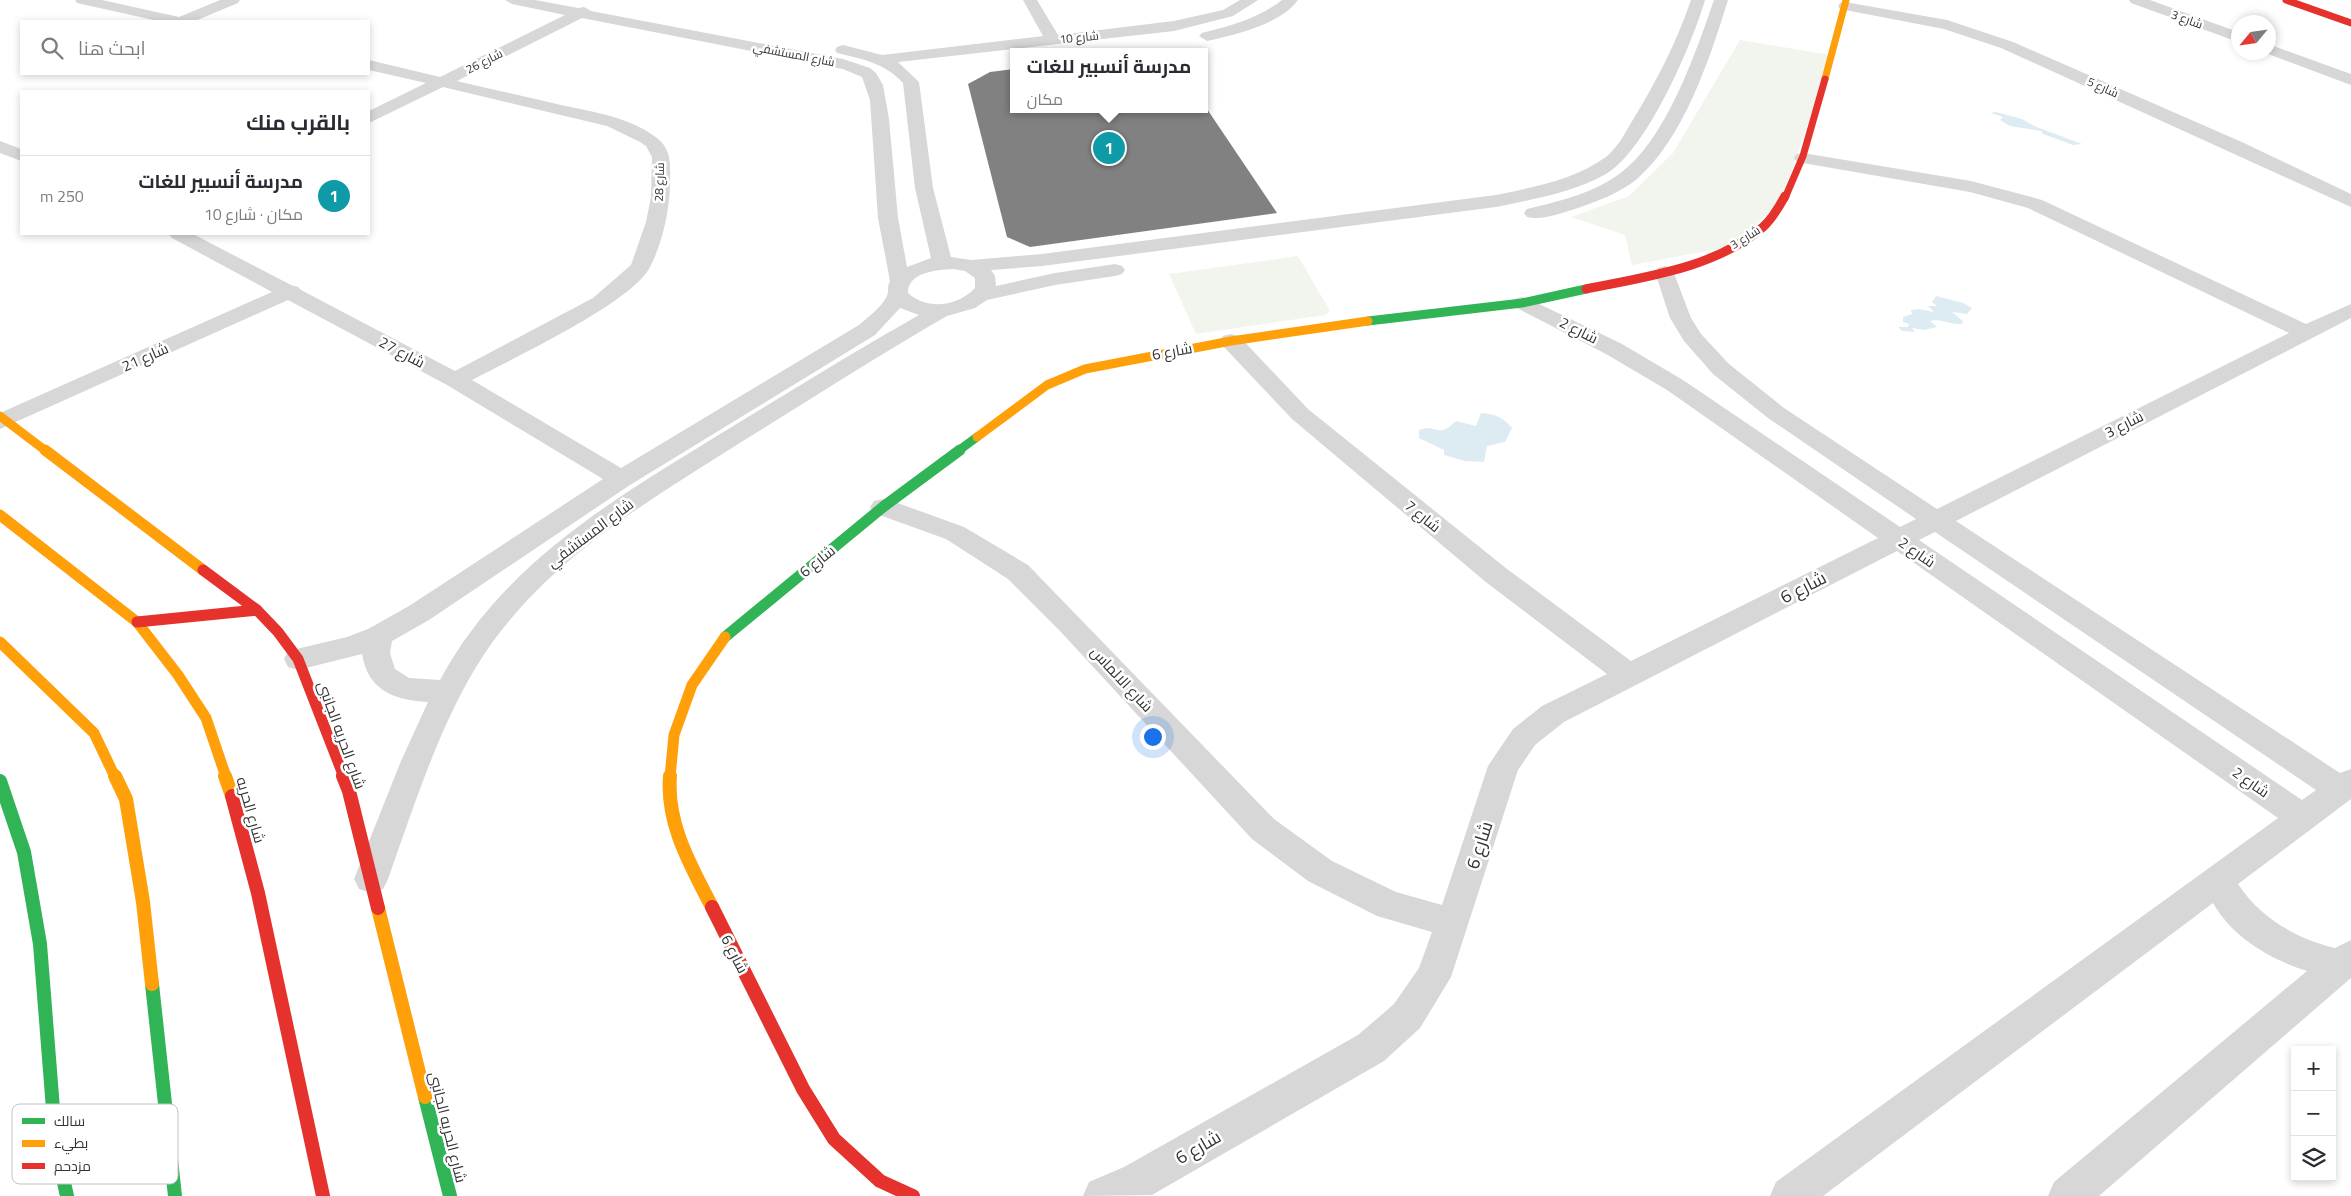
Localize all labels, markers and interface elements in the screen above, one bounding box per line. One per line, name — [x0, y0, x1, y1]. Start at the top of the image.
street label: شارع 3 — [2168, 4, 2206, 34]
north arrow — [2231, 15, 2276, 60]
search box — [20, 20, 370, 75]
street label: شارع 10 — [1058, 25, 1100, 49]
text: ابحث هنا — [78, 33, 146, 62]
icon: search — [38, 34, 66, 62]
street label: شارع المستشفي — [751, 37, 837, 72]
street label: شارع 26 — [462, 44, 506, 78]
popup — [1010, 48, 1208, 113]
text: مدرسة أنسبير للغات — [1027, 51, 1191, 80]
street label: شارع 5 — [2084, 72, 2122, 102]
text: مكان — [1027, 87, 1063, 111]
text: بالقرب منك — [246, 106, 350, 138]
pin: 1 — [1093, 129, 1125, 167]
street label: شارع 28 — [649, 162, 669, 202]
text: مدرسة أنسبير للغات — [139, 166, 303, 195]
text: 250 m — [40, 184, 84, 208]
text: 1 — [330, 184, 338, 208]
text: مكان · شارع 10 — [204, 202, 303, 226]
street label: شارع 3 — [1726, 220, 1764, 254]
street label: شارع 2 — [1556, 310, 1602, 350]
street label: شارع 27 — [375, 330, 429, 374]
street label: شارع 21 — [118, 336, 172, 378]
street label: شارع 6 — [1150, 336, 1194, 366]
street label: شارع 3 — [2101, 404, 2147, 444]
street label: شارع المستشفي — [542, 493, 639, 574]
street label: شارع 7 — [1400, 494, 1446, 538]
street label: شارع 2 — [1894, 531, 1940, 573]
street label: شارع 6 — [794, 539, 840, 583]
street label: شارع 6 — [1775, 564, 1831, 610]
street label: شارع الالماس — [1085, 641, 1159, 717]
street label: شارع الحريه الجانبى — [312, 678, 372, 792]
your location — [1140, 724, 1166, 750]
street label: شارع 2 — [2228, 761, 2274, 803]
street label: شارع الحريه — [231, 774, 271, 846]
street label: شارع 6 — [1459, 818, 1499, 872]
street label: شارع 6 — [715, 931, 755, 977]
map controls — [2291, 1046, 2336, 1181]
button: + — [2291, 1046, 2336, 1091]
street label: شارع الحريه الجانبى — [423, 1069, 473, 1185]
button: − — [2291, 1091, 2336, 1136]
legend — [12, 1104, 178, 1184]
text: سالك — [54, 1110, 85, 1131]
street label: شارع 6 — [1170, 1123, 1226, 1171]
text: بطيء — [54, 1132, 88, 1155]
button: layers — [2291, 1136, 2336, 1181]
text: مزدحم — [54, 1155, 91, 1176]

